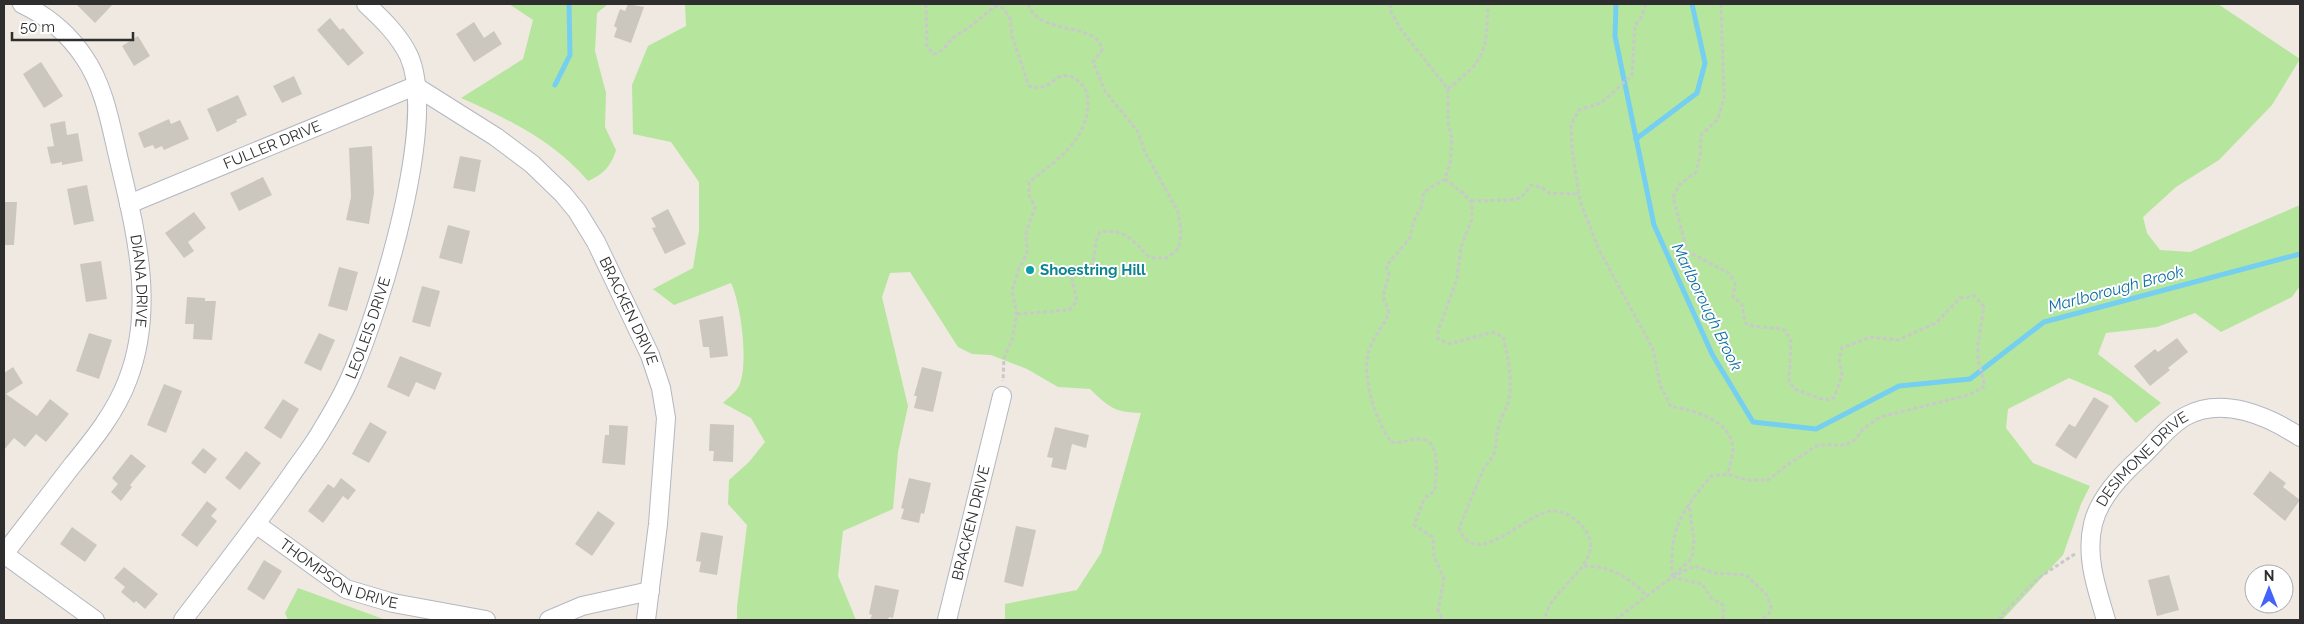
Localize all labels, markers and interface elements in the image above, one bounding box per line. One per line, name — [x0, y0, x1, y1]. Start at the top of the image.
scale bar — [12, 10, 134, 42]
text: 50 m — [20, 18, 55, 36]
street label: FULLER DRIVE — [221, 117, 324, 173]
street label: DIANA DRIVE — [126, 233, 151, 328]
water label: Marlborough Brook — [1668, 240, 1746, 374]
street label: BRACKEN DRIVE — [595, 254, 662, 367]
place label: Shoestring Hill — [1040, 261, 1146, 279]
water label: Marlborough Brook — [2046, 262, 2186, 316]
marker: Shoestring Hill — [1024, 264, 1036, 276]
street label: LEOLEIS DRIVE — [342, 275, 394, 382]
street label: DESIMONE DRIVE — [2092, 408, 2191, 510]
street label: BRACKEN DRIVE — [948, 464, 994, 582]
street label: THOMPSON DRIVE — [276, 535, 399, 613]
north arrow — [2244, 564, 2294, 614]
text: N — [2264, 568, 2274, 584]

